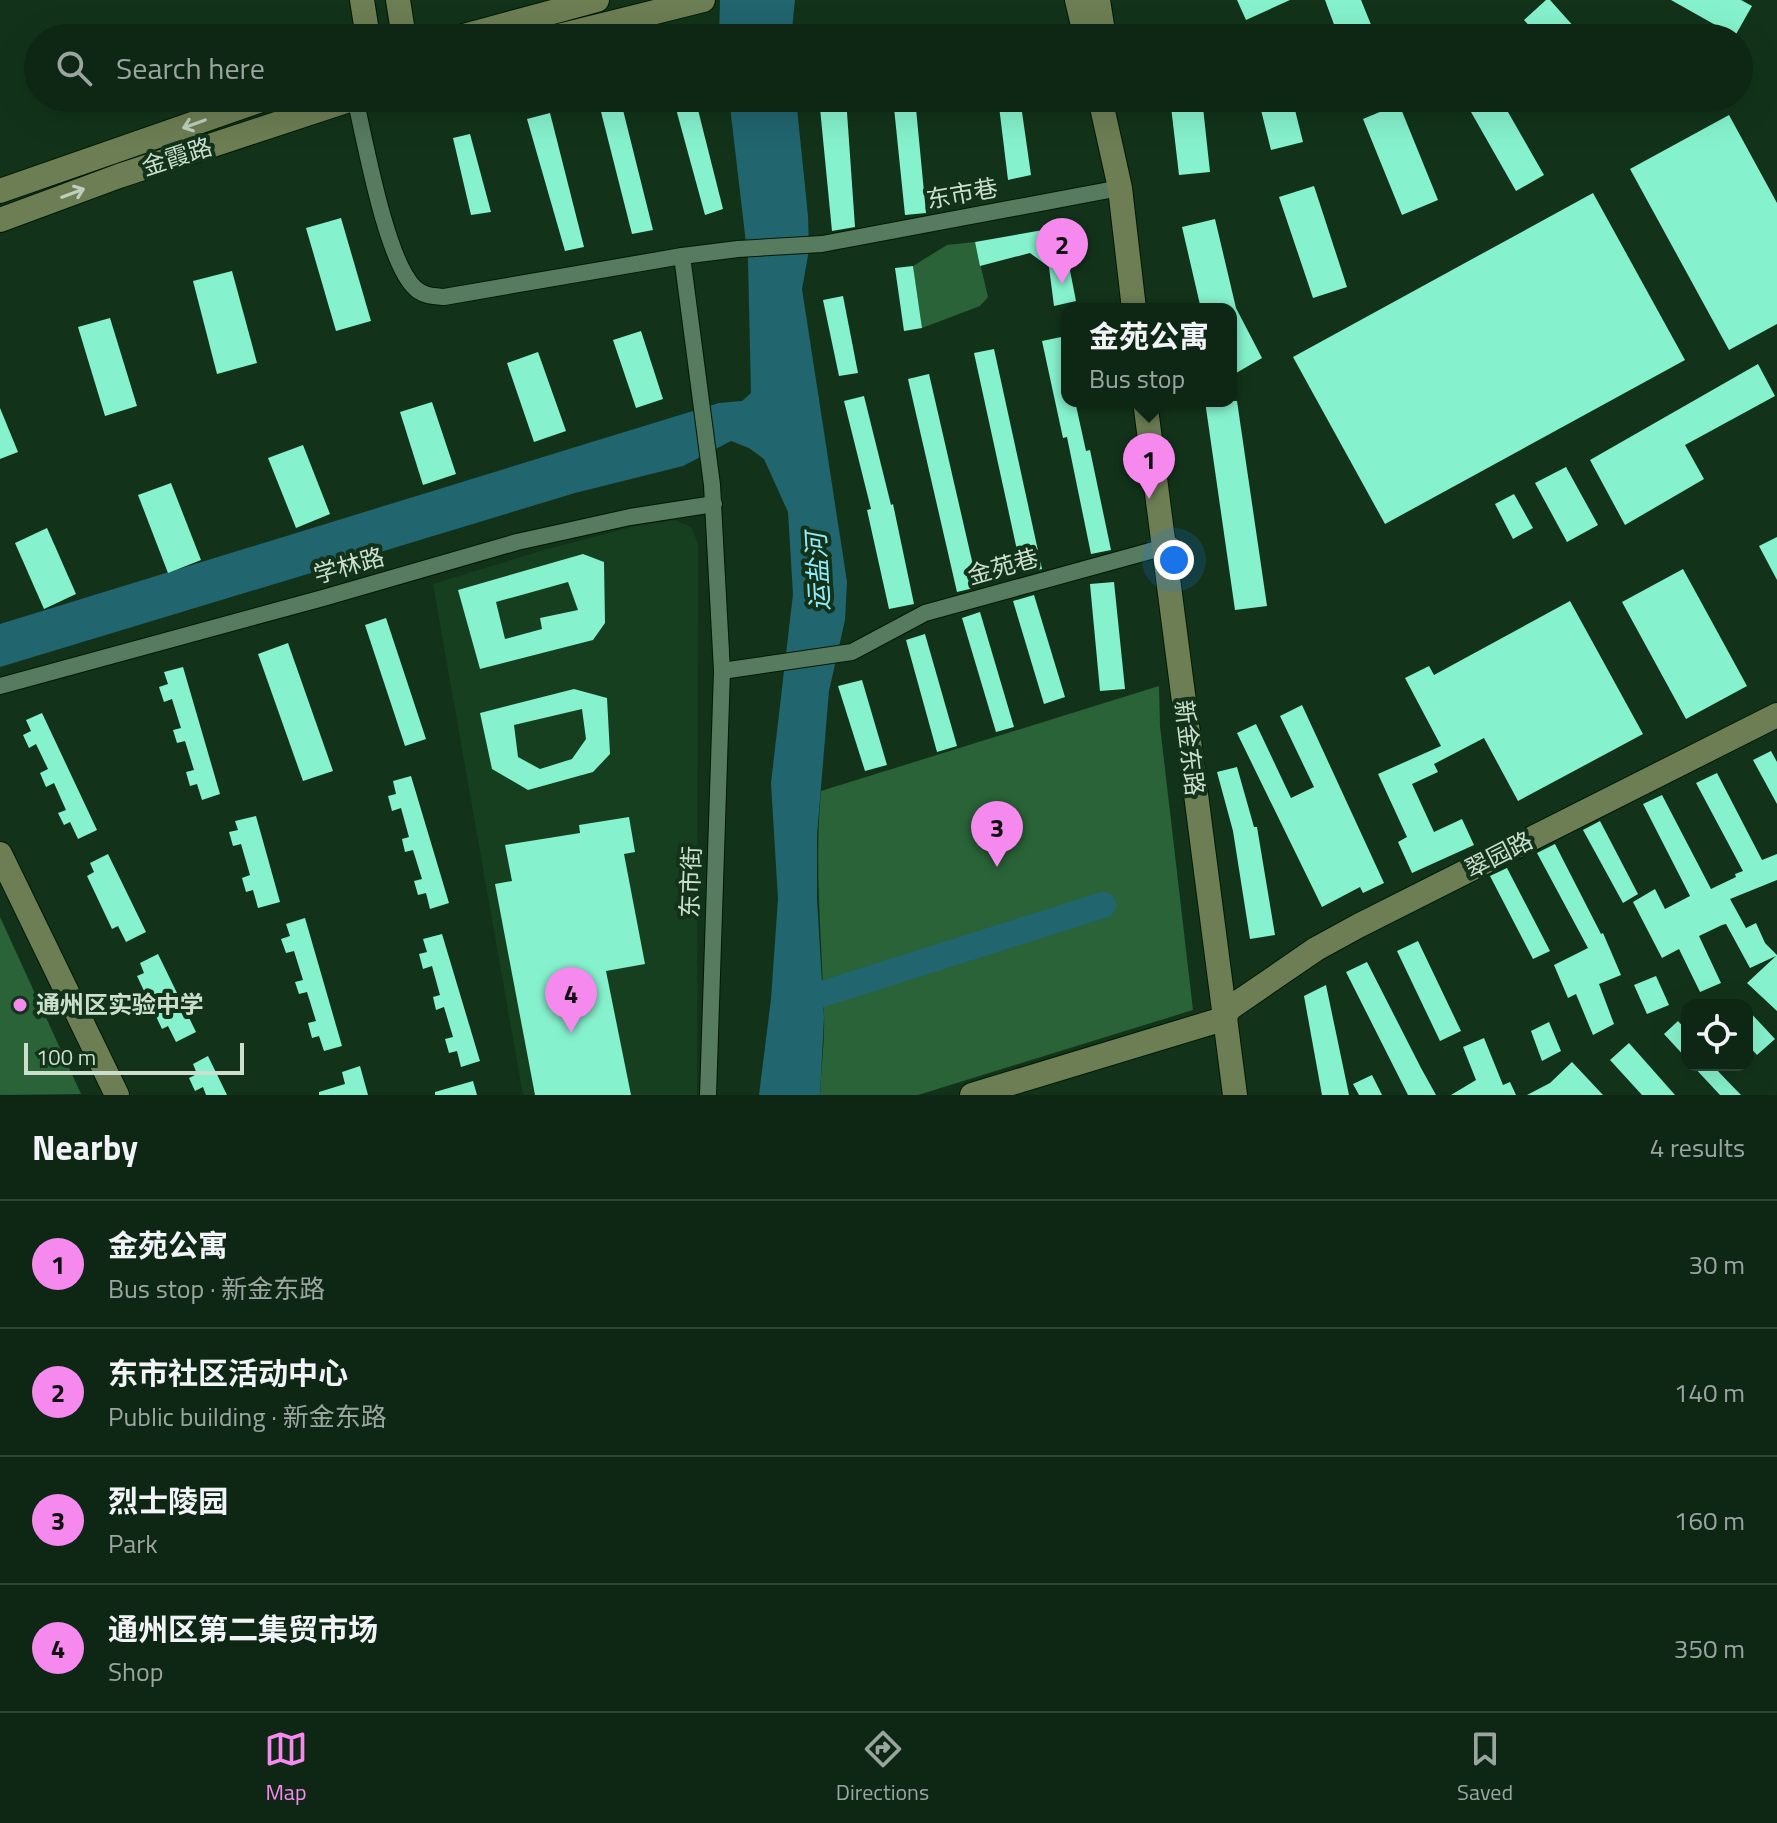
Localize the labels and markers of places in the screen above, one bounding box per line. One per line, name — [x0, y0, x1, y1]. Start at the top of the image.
pin: 2 — [1036, 218, 1088, 284]
pin: 1 — [1123, 433, 1175, 499]
pin: 3 — [971, 801, 1023, 867]
pin: 4 — [545, 967, 597, 1033]
place label: 通州区实验中学 — [36, 986, 204, 1022]
marker: 通州区实验中学 — [11, 996, 29, 1014]

